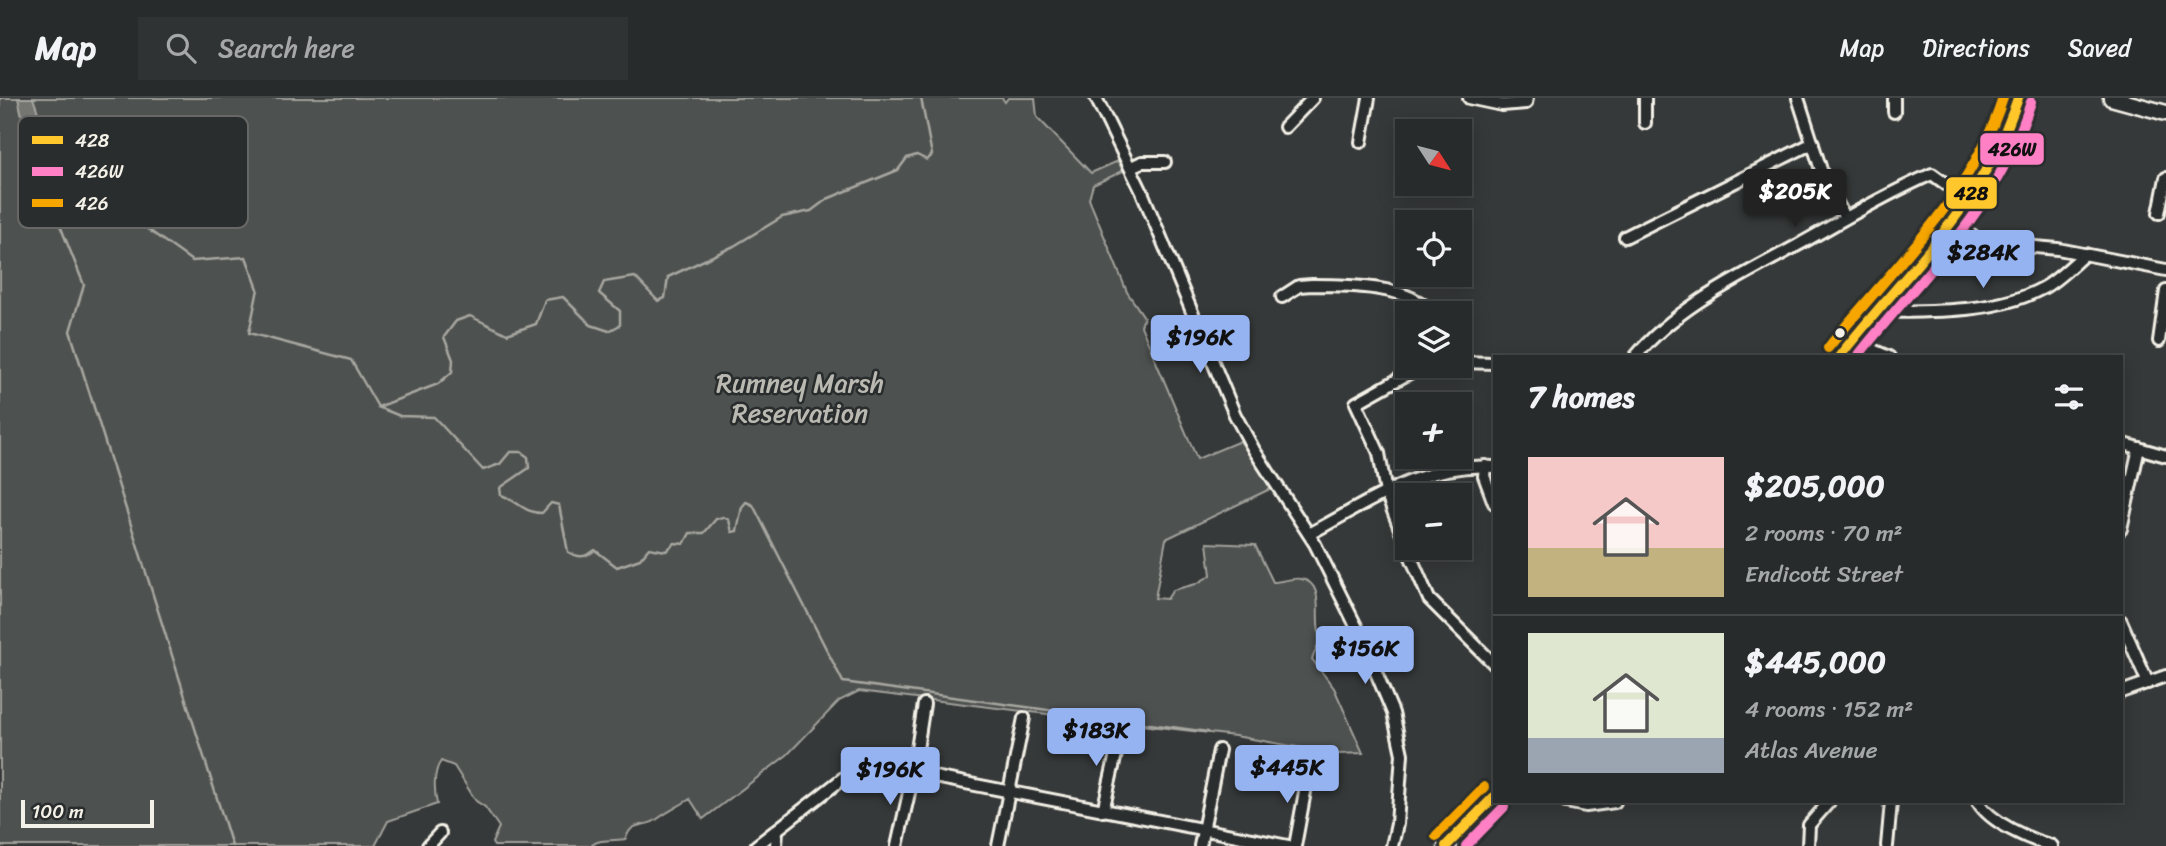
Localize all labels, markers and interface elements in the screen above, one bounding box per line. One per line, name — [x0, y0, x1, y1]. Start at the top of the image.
search box — [138, 17, 628, 80]
text: Map — [35, 19, 96, 77]
text: Search here — [218, 25, 355, 71]
text: Map — [1840, 27, 1884, 69]
text: Directions — [1922, 27, 2030, 69]
text: Saved — [2068, 27, 2131, 69]
icon: search — [162, 29, 200, 67]
legend — [18, 116, 248, 228]
north arrow — [1395, 119, 1472, 196]
map controls — [1395, 119, 1472, 560]
text: 428 — [75, 124, 110, 157]
line badge: 426W — [1979, 132, 2045, 166]
text: 426W — [1987, 133, 2037, 166]
text: 426W — [75, 155, 124, 188]
pin: $205K — [1746, 170, 1844, 229]
text: $205K — [1759, 171, 1831, 212]
line badge: 428 — [1945, 176, 1998, 210]
text: 428 — [1953, 177, 1989, 210]
text: 426 — [75, 187, 109, 220]
button: locate — [1395, 210, 1472, 287]
pin: $284K — [1934, 230, 2032, 290]
text: $284K — [1948, 232, 2018, 273]
button: layers — [1395, 301, 1472, 378]
pin: $196K — [1151, 316, 1249, 375]
text: $196K — [1167, 317, 1233, 358]
unlabelled marker — [1833, 326, 1847, 340]
park label: Rumney Marsh Reservation — [716, 360, 884, 436]
text: 7 homes — [1528, 370, 1635, 424]
icon: filters — [2050, 378, 2088, 416]
button: + — [1395, 392, 1472, 469]
text: $205,000 — [1745, 459, 1885, 513]
button: − — [1395, 483, 1472, 560]
icon: home — [1584, 485, 1668, 569]
text: 2 rooms · 70 m² — [1745, 513, 1903, 554]
text: Endicott Street — [1745, 554, 1903, 595]
pin: $156K — [1316, 626, 1414, 686]
text: $156K — [1332, 628, 1398, 669]
text: $445,000 — [1745, 635, 1886, 689]
icon: home — [1584, 661, 1668, 745]
text: 4 rooms · 152 m² — [1745, 689, 1913, 730]
pin: $183K — [1047, 708, 1145, 768]
text: $183K — [1063, 710, 1129, 751]
text: Atlas Avenue — [1745, 730, 1878, 771]
pin: $445K — [1238, 746, 1336, 805]
text: $445K — [1251, 747, 1323, 788]
pin: $196K — [841, 748, 939, 807]
text: $196K — [857, 749, 923, 790]
text: 100 m — [32, 795, 84, 828]
scale bar — [21, 797, 154, 829]

